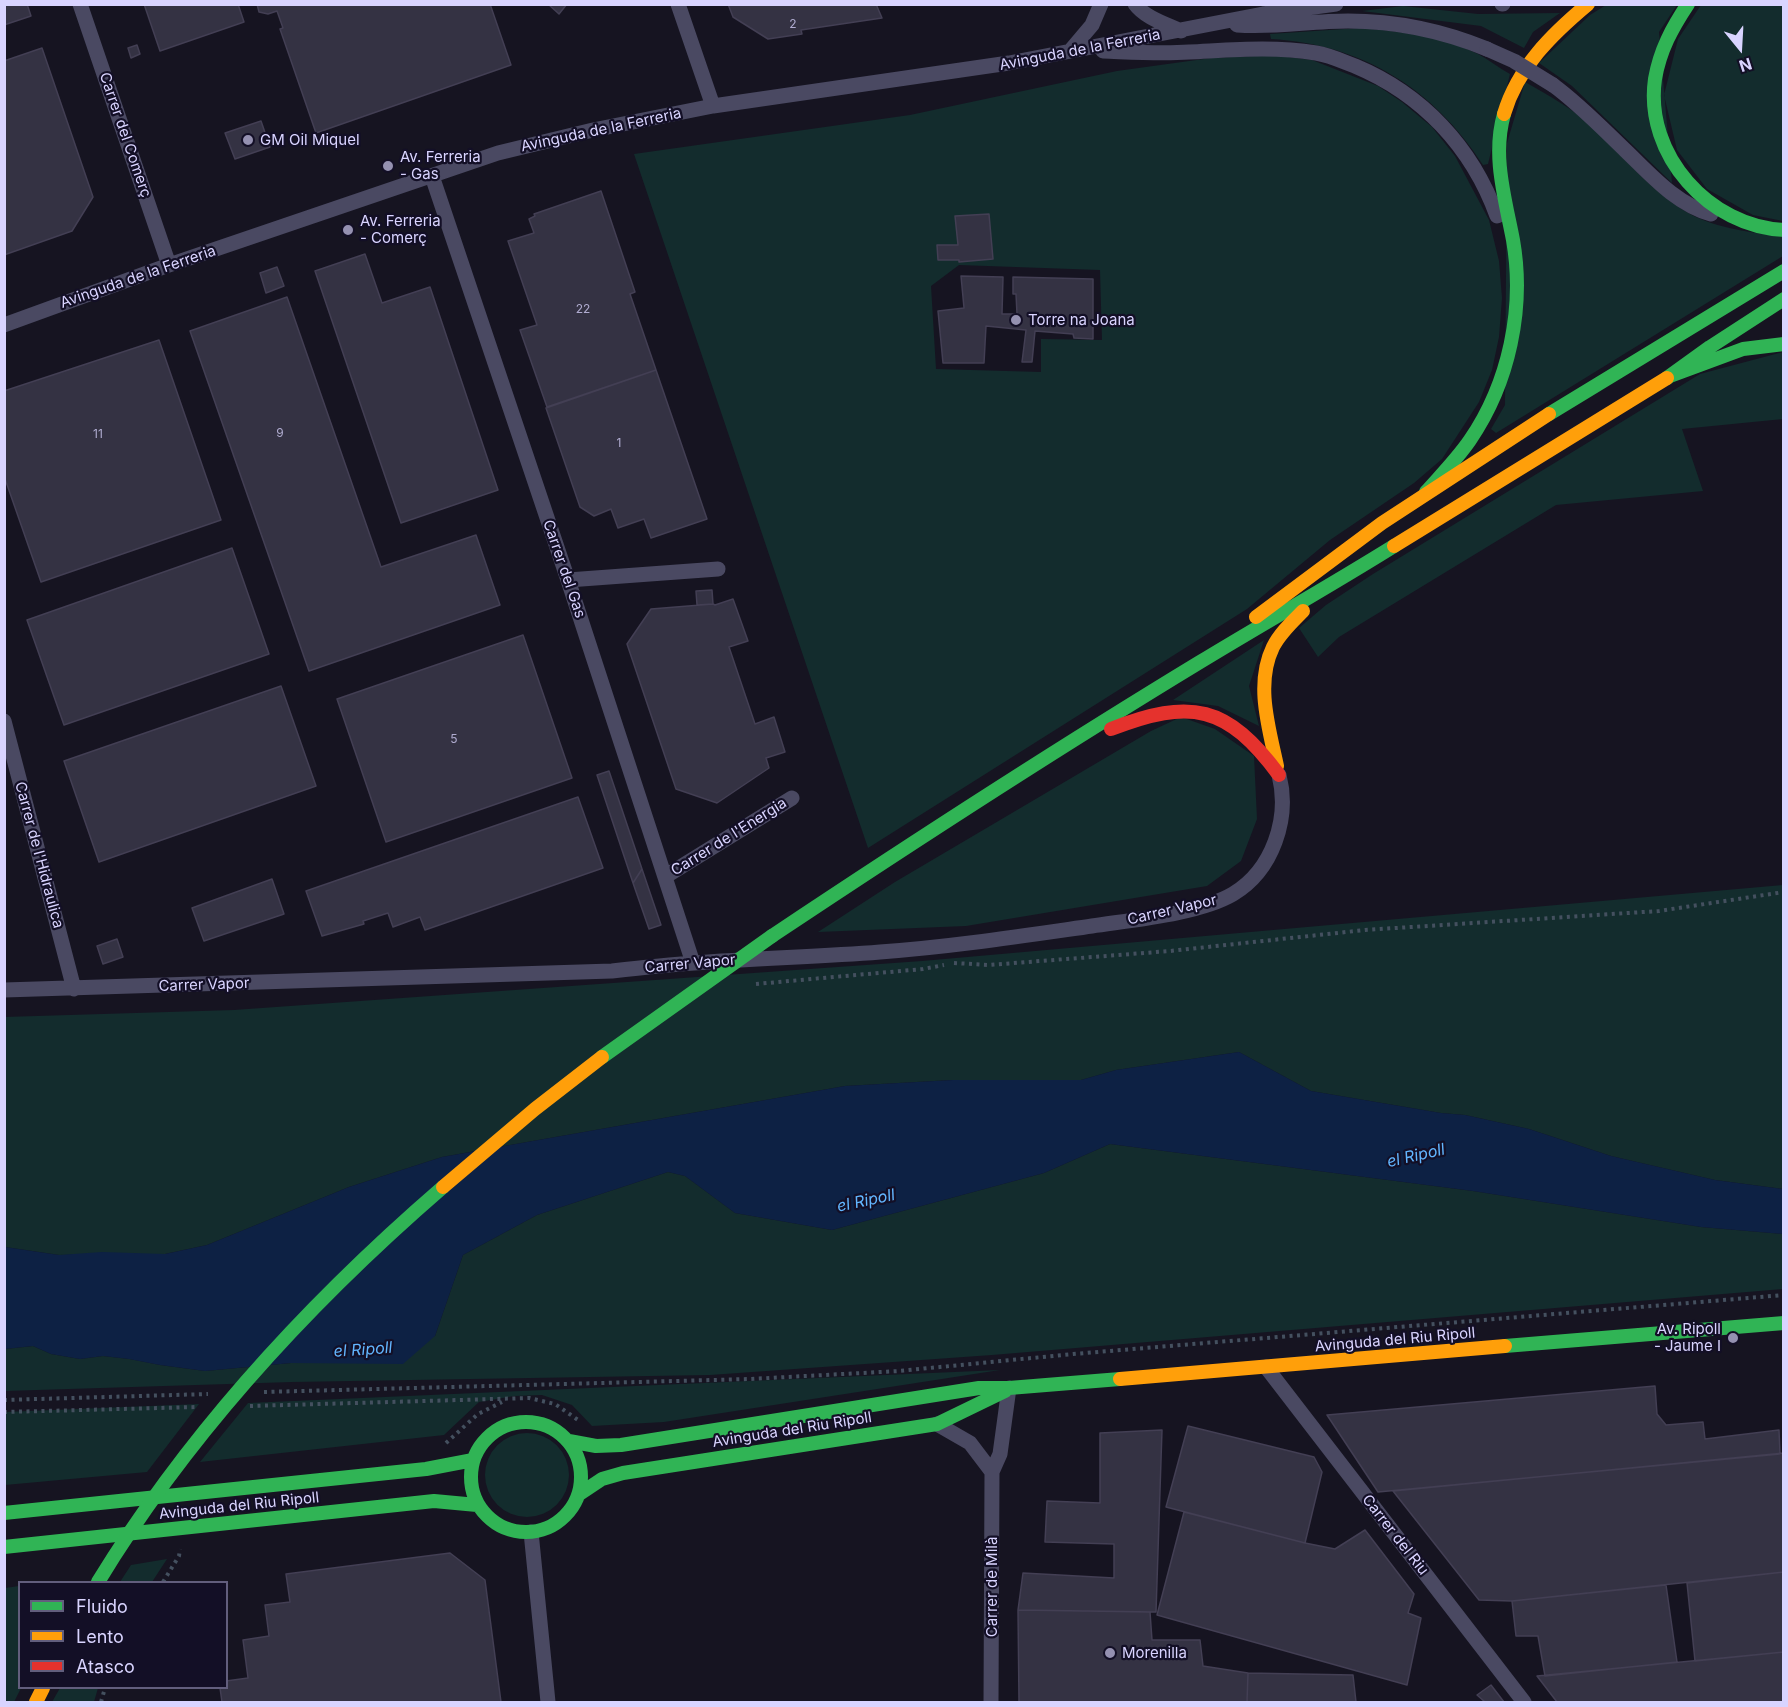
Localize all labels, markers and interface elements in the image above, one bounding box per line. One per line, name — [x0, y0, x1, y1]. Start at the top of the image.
house number: 2 — [789, 17, 797, 31]
north arrow — [1710, 18, 1770, 78]
street label: Avinguda de la Ferreria — [998, 26, 1162, 74]
text: N — [1737, 54, 1754, 77]
street label: Carrer del Comerç — [95, 70, 155, 200]
street label: Avinguda de la Ferreria — [519, 104, 683, 156]
place label: GM Oil Miquel — [260, 131, 360, 149]
marker: GM Oil Miquel — [241, 133, 255, 147]
place label: Av. Ferreria - Gas — [400, 148, 481, 183]
marker: Av. Ferreria - Gas — [381, 159, 395, 173]
place label: Av. Ferreria - Comerç — [360, 212, 441, 247]
marker: Av. Ferreria - Comerç — [341, 223, 355, 237]
street label: Avinguda de la Ferreria — [58, 242, 218, 312]
house number: 22 — [576, 302, 590, 316]
place label: Torre na Joana — [1028, 311, 1135, 329]
marker: Torre na Joana — [1009, 313, 1023, 327]
house number: 9 — [276, 426, 284, 440]
house number: 11 — [93, 427, 103, 441]
house number: 1 — [617, 436, 621, 450]
street label: Carrer del Gas — [539, 518, 589, 620]
house number: 5 — [450, 732, 458, 746]
street label: Carrer de l'Hidraulica — [11, 780, 67, 930]
street label: Carrer de l'Energia — [668, 794, 790, 880]
street label: Carrer Vapor — [1126, 891, 1218, 929]
street label: Carrer Vapor — [644, 951, 736, 977]
street label: Carrer Vapor — [158, 974, 250, 996]
water label: el Ripoll — [1385, 1140, 1447, 1172]
water label: el Ripoll — [835, 1185, 897, 1217]
place label: Av. Ripoll - Jaume I — [1654, 1320, 1721, 1355]
street label: Avinguda del Riu Ripoll — [1314, 1324, 1476, 1356]
marker: Av. Ripoll - Jaume I — [1726, 1331, 1740, 1345]
water label: el Ripoll — [333, 1338, 393, 1362]
street label: Avinguda del Riu Ripoll — [711, 1409, 873, 1451]
street label: Avinguda del Riu Ripoll — [158, 1489, 320, 1523]
street label: Carrer del Riu — [1358, 1491, 1432, 1579]
street label: Carrer de Milà — [983, 1537, 1001, 1637]
legend — [18, 1581, 228, 1689]
text: Fluido — [76, 1596, 128, 1617]
text: Lento — [76, 1626, 124, 1647]
place label: Morenilla — [1122, 1644, 1187, 1662]
marker: Morenilla — [1103, 1646, 1117, 1660]
text: Atasco — [76, 1656, 135, 1677]

